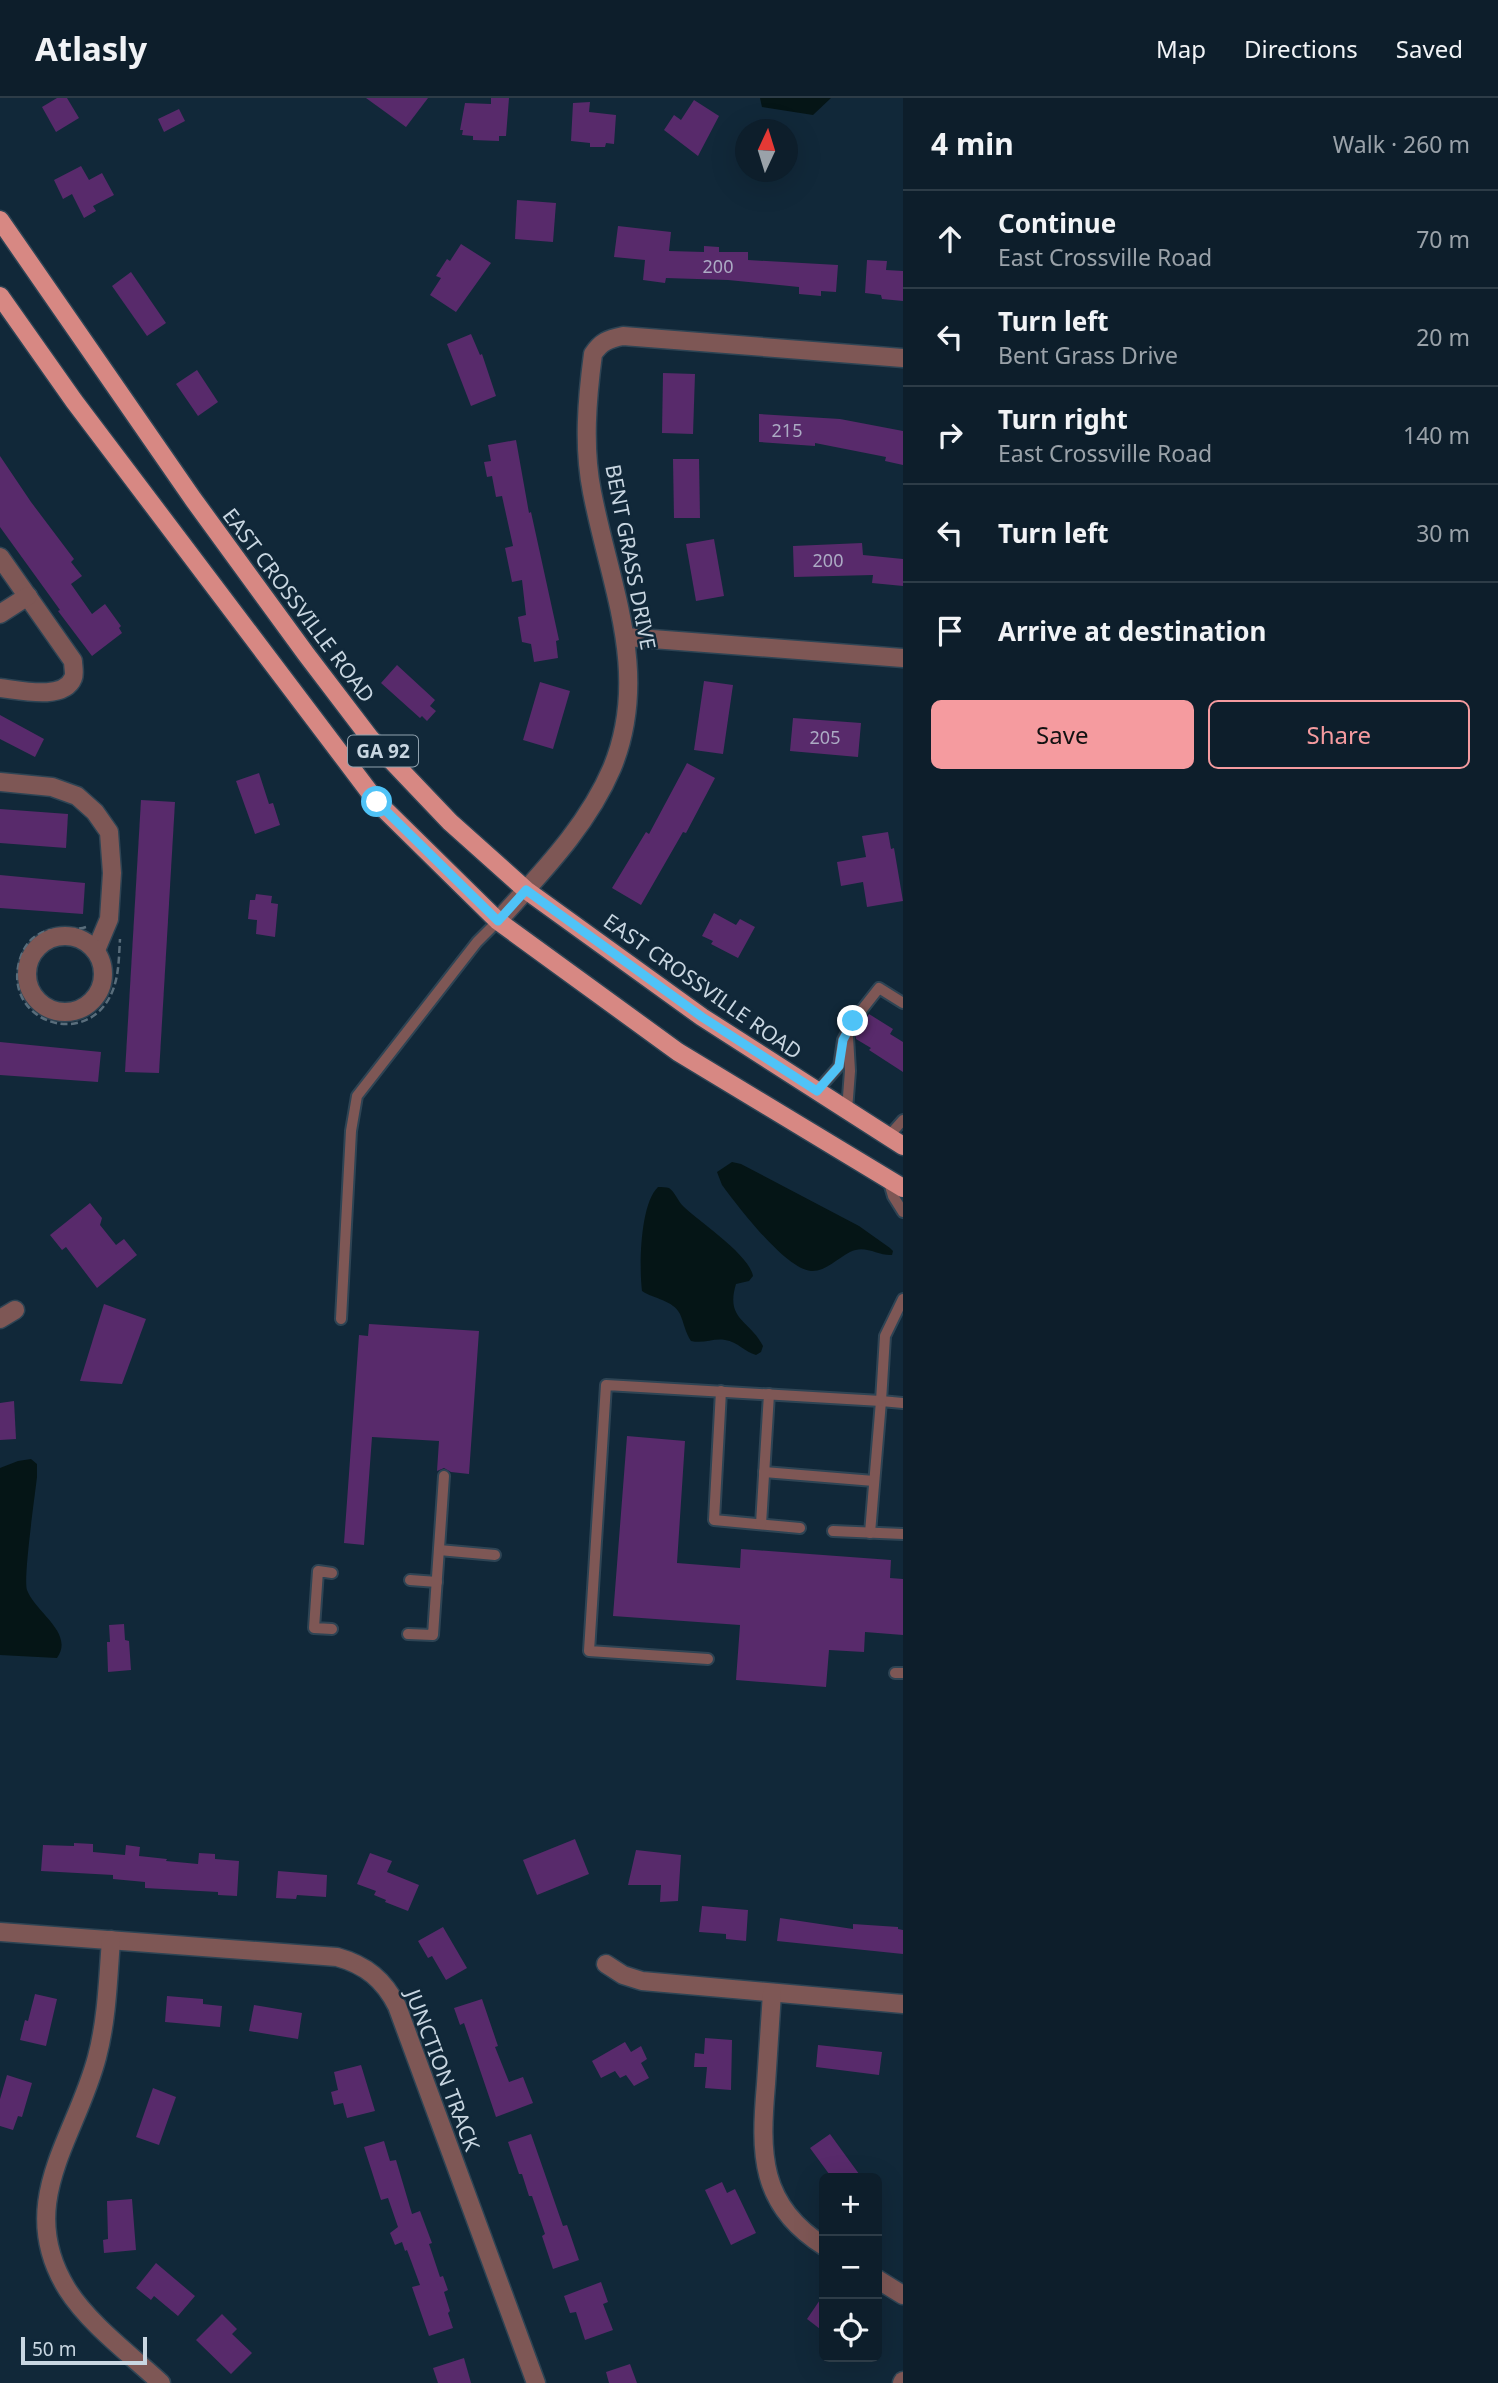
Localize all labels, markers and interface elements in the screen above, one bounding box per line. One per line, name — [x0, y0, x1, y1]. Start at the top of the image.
text: Atlasly — [35, 26, 147, 71]
text: Map — [1156, 32, 1206, 65]
text: Directions — [1244, 32, 1358, 65]
text: Saved — [1396, 32, 1463, 65]
north arrow — [735, 119, 798, 182]
text: 4 min — [931, 123, 1014, 164]
text: Walk · 260 m — [1333, 128, 1470, 160]
text: Continue — [998, 205, 1116, 241]
icon: ahead — [931, 220, 969, 258]
text: 70 m — [1416, 223, 1470, 255]
text: East Crossville Road — [998, 241, 1212, 273]
house number: 200 — [703, 254, 733, 278]
text: Turn left — [998, 303, 1109, 339]
icon: left — [931, 318, 969, 356]
text: 20 m — [1416, 321, 1470, 353]
text: Bent Grass Drive — [998, 339, 1178, 371]
text: Turn right — [998, 401, 1128, 437]
icon: right — [931, 416, 969, 454]
house number: 215 — [772, 418, 802, 442]
text: 140 m — [1403, 419, 1470, 451]
text: East Crossville Road — [998, 437, 1212, 469]
street label: BENT GRASS DRIVE — [599, 462, 663, 652]
street label: EAST CROSSVILLE ROAD — [217, 502, 381, 708]
icon: left — [931, 514, 969, 552]
text: Turn left — [998, 515, 1109, 551]
text: 30 m — [1416, 517, 1470, 549]
house number: 200 — [813, 548, 843, 572]
icon: arrive — [931, 612, 969, 650]
text: Arrive at destination — [998, 613, 1267, 649]
button: Save — [931, 700, 1194, 769]
button: Share — [1208, 700, 1470, 769]
house number: 205 — [810, 725, 840, 749]
road number: GA 92 — [348, 736, 418, 766]
route start — [361, 786, 392, 817]
street label: EAST CROSSVILLE ROAD — [598, 907, 808, 1065]
route end — [837, 1005, 868, 1036]
street label: JUNCTION TRACK — [399, 1983, 487, 2155]
map controls — [819, 2173, 882, 2362]
button: + — [819, 2173, 882, 2236]
button: − — [819, 2236, 882, 2299]
button: locate — [819, 2299, 882, 2362]
scale bar — [21, 2334, 147, 2366]
text: 50 m — [32, 2336, 76, 2362]

